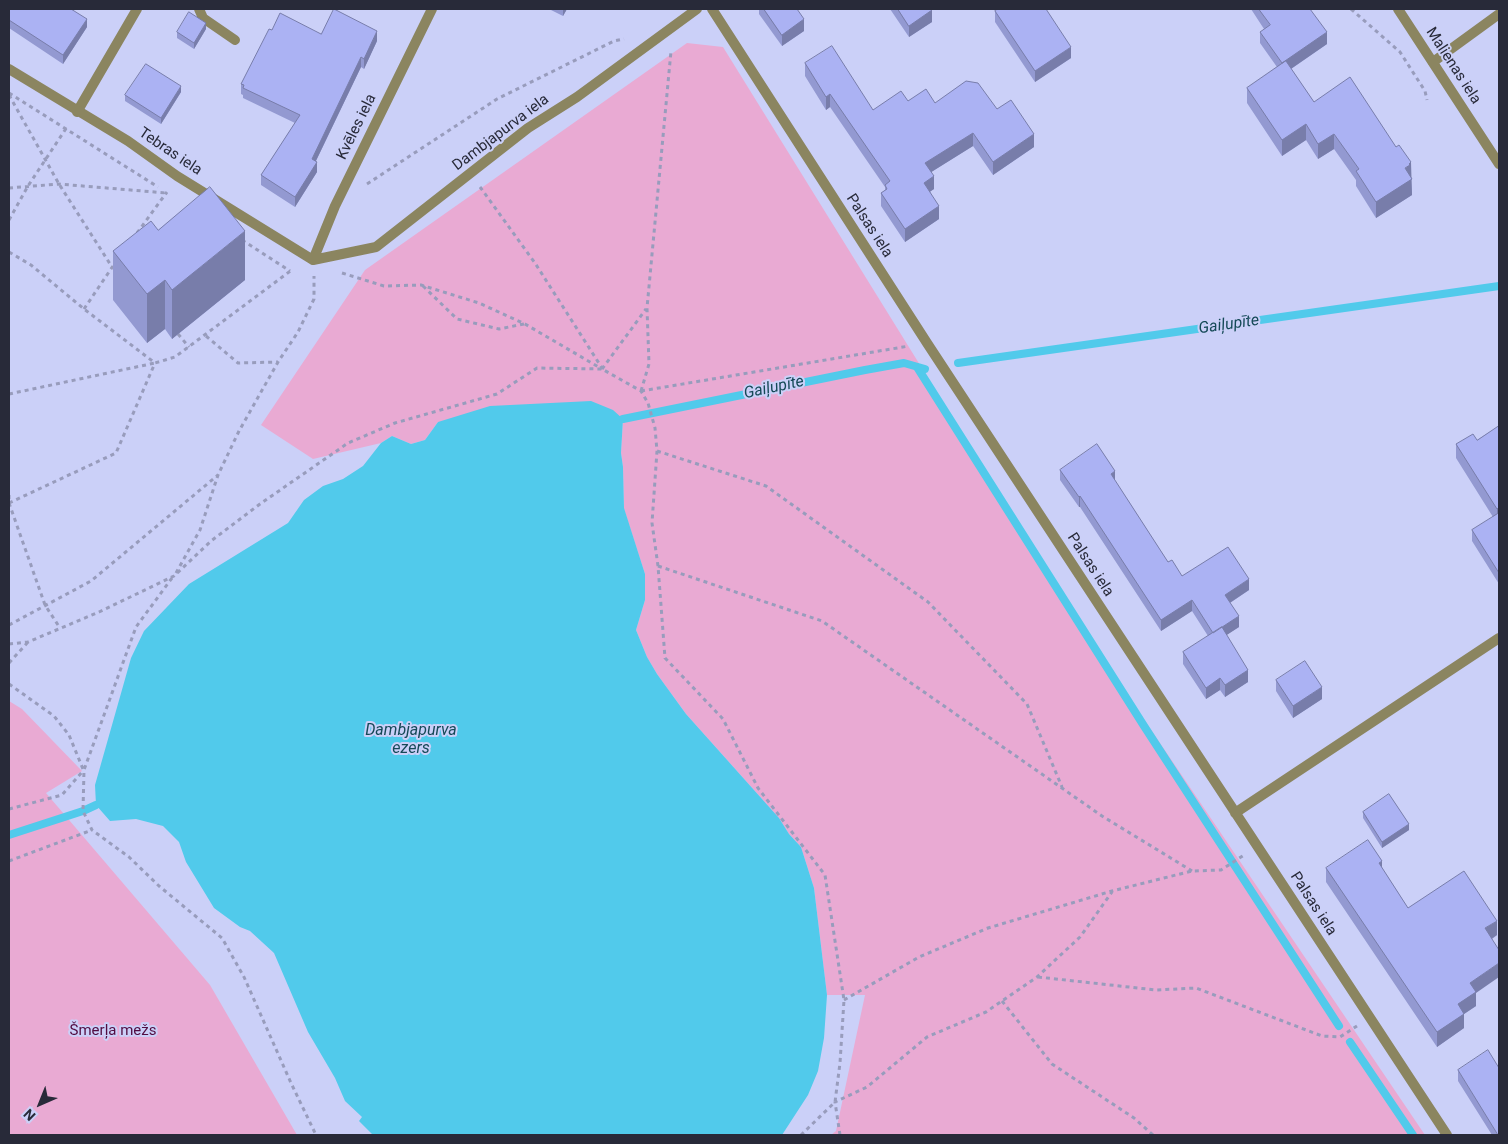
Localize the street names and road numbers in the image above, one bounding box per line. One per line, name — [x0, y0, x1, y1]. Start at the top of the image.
street label: Malienas iela — [1422, 24, 1484, 108]
street label: Kvēles iela — [333, 91, 381, 163]
street label: Dambjapurva iela — [449, 91, 553, 175]
street label: Tebras iela — [135, 124, 205, 180]
street label: Palsas iela — [842, 191, 896, 261]
street label: Palsas iela — [1063, 530, 1117, 600]
street label: Palsas iela — [1286, 869, 1340, 939]

